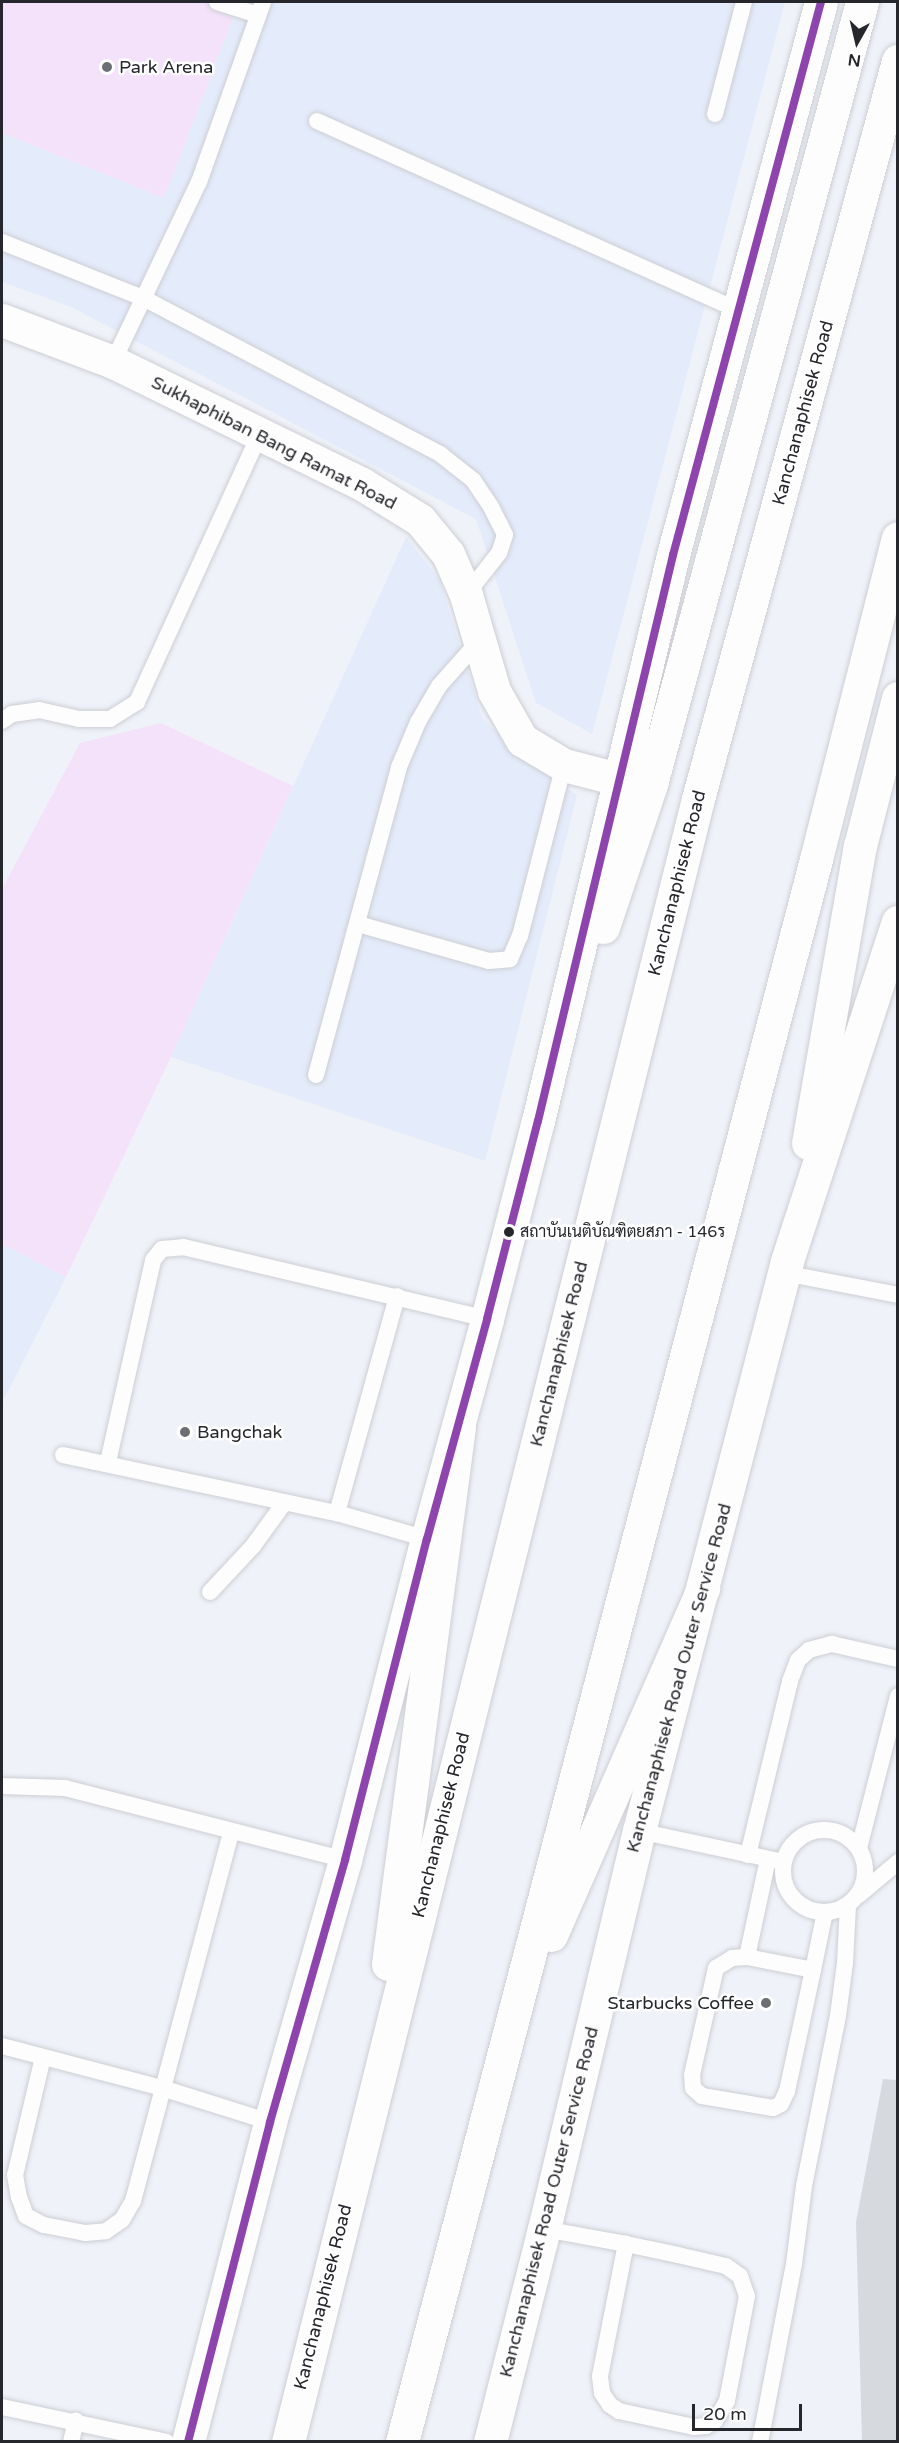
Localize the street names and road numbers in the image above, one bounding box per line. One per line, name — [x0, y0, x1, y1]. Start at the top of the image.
street label: Kanchanaphisek Road — [768, 318, 838, 508]
street label: Sukhaphiban Bang Ramat Road — [148, 372, 400, 514]
street label: Kanchanaphisek Road — [644, 788, 710, 978]
street label: Kanchanaphisek Road — [526, 1259, 592, 1449]
street label: Kanchanaphisek Road Outer Service Road — [622, 1501, 736, 1855]
street label: Kanchanaphisek Road — [408, 1730, 474, 1920]
street label: Kanchanaphisek Road Outer Service Road — [495, 2024, 603, 2380]
street label: Kanchanaphisek Road — [290, 2202, 356, 2392]

